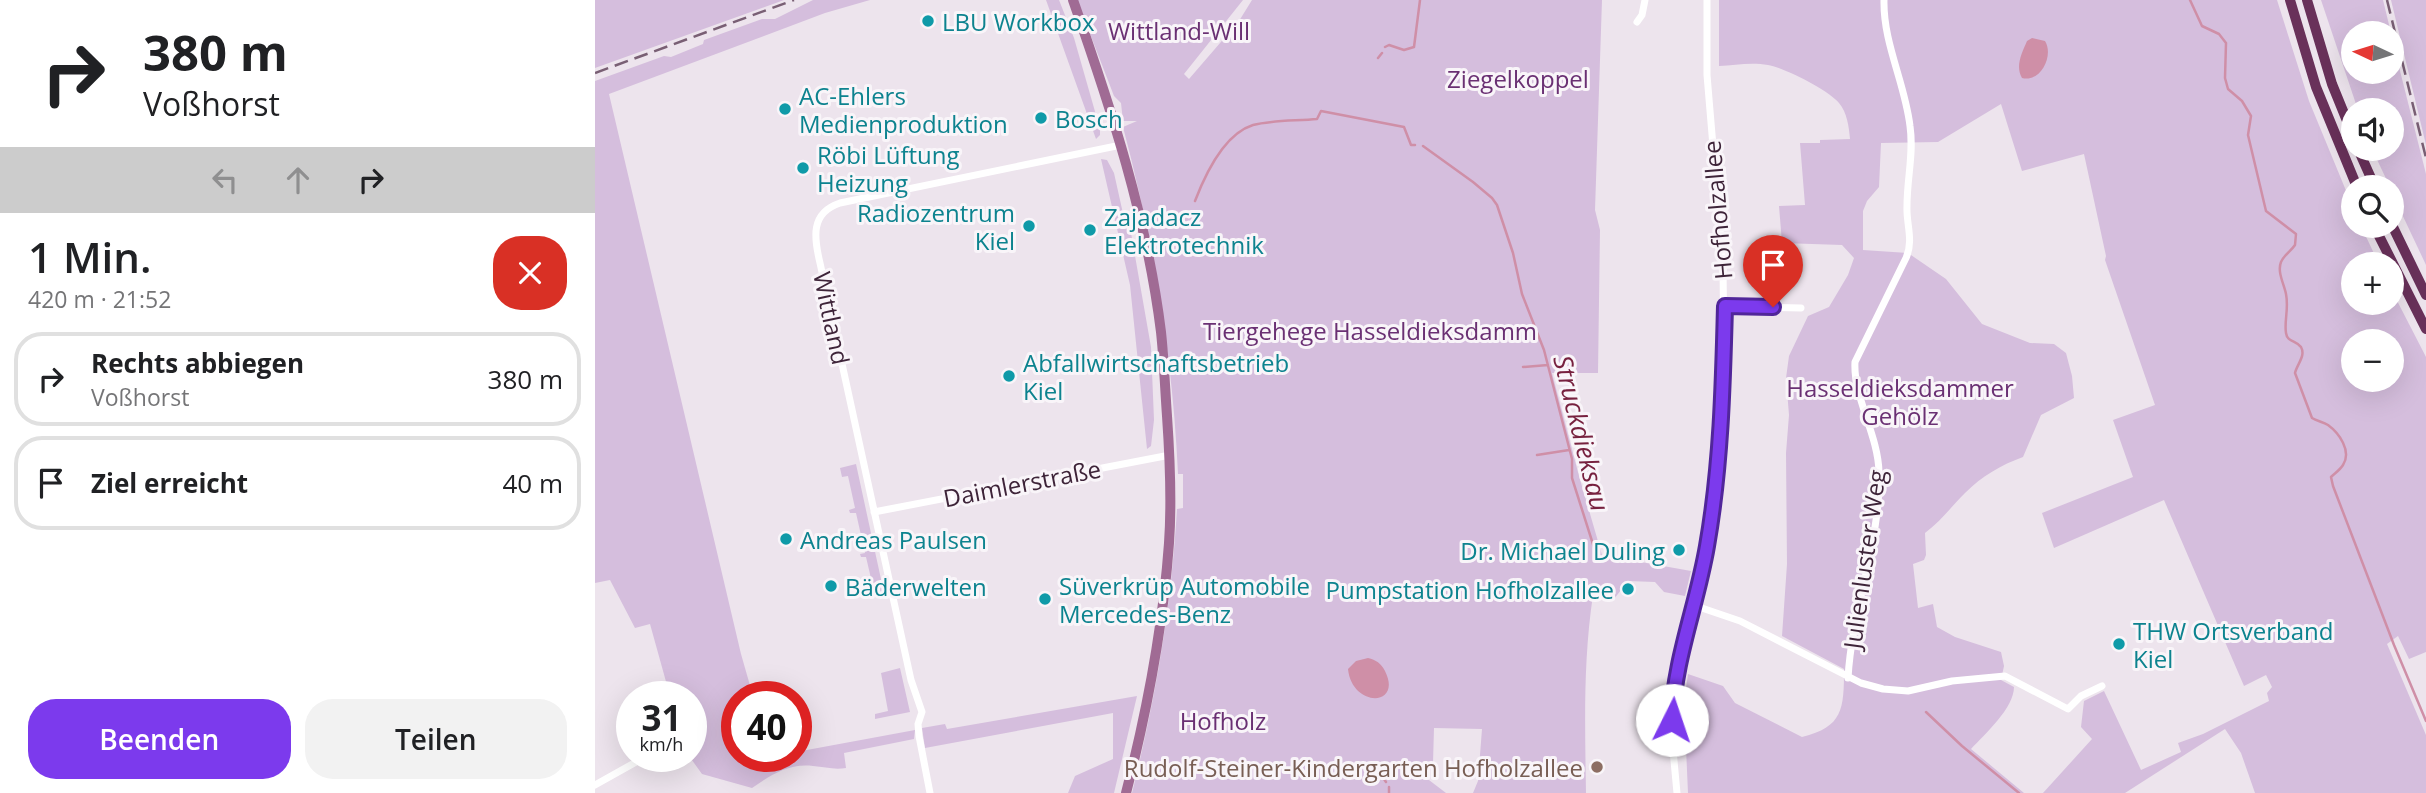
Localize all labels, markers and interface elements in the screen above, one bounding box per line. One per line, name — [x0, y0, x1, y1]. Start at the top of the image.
place label: LBU Workbox — [942, 5, 1095, 38]
marker: LBU Workbox — [920, 13, 936, 29]
park label: Wittland-Will — [1108, 14, 1250, 47]
text: 380 m — [143, 19, 288, 85]
north arrow — [2341, 21, 2405, 84]
map controls — [2341, 21, 2404, 392]
icon: right — [28, 28, 119, 119]
park label: Ziegelkoppel — [1447, 62, 1589, 95]
place label: AC-Ehlers Medienproduktion — [799, 79, 1008, 140]
text: Voßhorst — [143, 82, 280, 125]
button: sound — [2341, 98, 2404, 161]
marker: AC-Ehlers Medienproduktion — [777, 101, 793, 117]
place label: Bosch — [1055, 102, 1123, 135]
marker: Bosch — [1033, 110, 1049, 126]
place label: Röbi Lüftung Heizung — [817, 138, 960, 199]
street label: Hofholzallee — [1695, 139, 1739, 281]
marker: Röbi Lüftung Heizung — [795, 160, 811, 176]
icon: left — [206, 161, 244, 199]
icon: ahead — [279, 161, 317, 199]
icon: right — [352, 161, 390, 199]
button: search — [2341, 175, 2404, 238]
place label: Radiozentrum Kiel — [857, 196, 1015, 257]
place label: Zajadacz Elektrotechnik — [1104, 200, 1264, 261]
marker: Radiozentrum Kiel — [1021, 218, 1037, 234]
marker: Zajadacz Elektrotechnik — [1082, 222, 1098, 238]
text: 1 Min. — [28, 228, 152, 285]
pin — [1743, 235, 1803, 307]
button: close — [493, 236, 567, 310]
icon: arrive — [1754, 246, 1792, 284]
button: + — [2341, 252, 2404, 315]
street label: Wittland — [806, 269, 858, 367]
text: 420 m · 21:52 — [28, 283, 171, 315]
park label: Tiergehege Hasseldieksdamm — [1203, 314, 1537, 347]
button: − — [2341, 329, 2404, 392]
text: Rechts abbiegen — [91, 345, 304, 381]
place label: Abfallwirtschaftsbetrieb Kiel — [1023, 346, 1289, 407]
water label: Struckdieksau — [1545, 351, 1619, 515]
icon: right — [32, 360, 70, 398]
text: 380 m — [488, 361, 563, 397]
marker: Abfallwirtschaftsbetrieb Kiel — [1001, 368, 1017, 384]
park label: Hasseldieksdammer Gehölz — [1786, 371, 2014, 432]
text: Voßhorst — [91, 381, 189, 413]
street label: Daimlerstraße — [940, 452, 1104, 514]
icon: arrive — [32, 464, 70, 502]
text: Ziel erreicht — [91, 465, 248, 501]
text: 40 m — [502, 465, 563, 501]
street label: Julienluster Weg — [1835, 467, 1893, 653]
place label: Andreas Paulsen — [800, 523, 987, 556]
marker: Andreas Paulsen — [778, 531, 794, 547]
place label: Dr. Michael Duling — [1460, 534, 1665, 567]
marker: Dr. Michael Duling — [1671, 542, 1687, 558]
place label: Süverkrüp Automobile Mercedes-Benz — [1059, 569, 1310, 630]
place label: Bäderwelten — [845, 570, 987, 603]
place label: Pumpstation Hofholzallee — [1326, 573, 1614, 606]
marker: Bäderwelten — [823, 578, 839, 594]
marker: Pumpstation Hofholzallee — [1620, 581, 1636, 597]
marker: Süverkrüp Automobile Mercedes-Benz — [1037, 591, 1053, 607]
place label: THW Ortsverband Kiel — [2133, 614, 2333, 675]
marker: THW Ortsverband Kiel — [2111, 636, 2127, 652]
speed limit sign: 40 — [721, 681, 812, 772]
position arrow — [1635, 683, 1709, 757]
text: 31 — [641, 694, 682, 741]
button: Beenden — [28, 699, 291, 779]
button: Teilen — [305, 699, 567, 779]
park label: Hofholz — [1180, 704, 1266, 737]
text: km/h — [640, 732, 683, 756]
place label: Rudolf-Steiner-Kindergarten Hofholzallee — [1124, 751, 1583, 784]
marker: Rudolf-Steiner-Kindergarten Hofholzallee — [1589, 759, 1605, 775]

